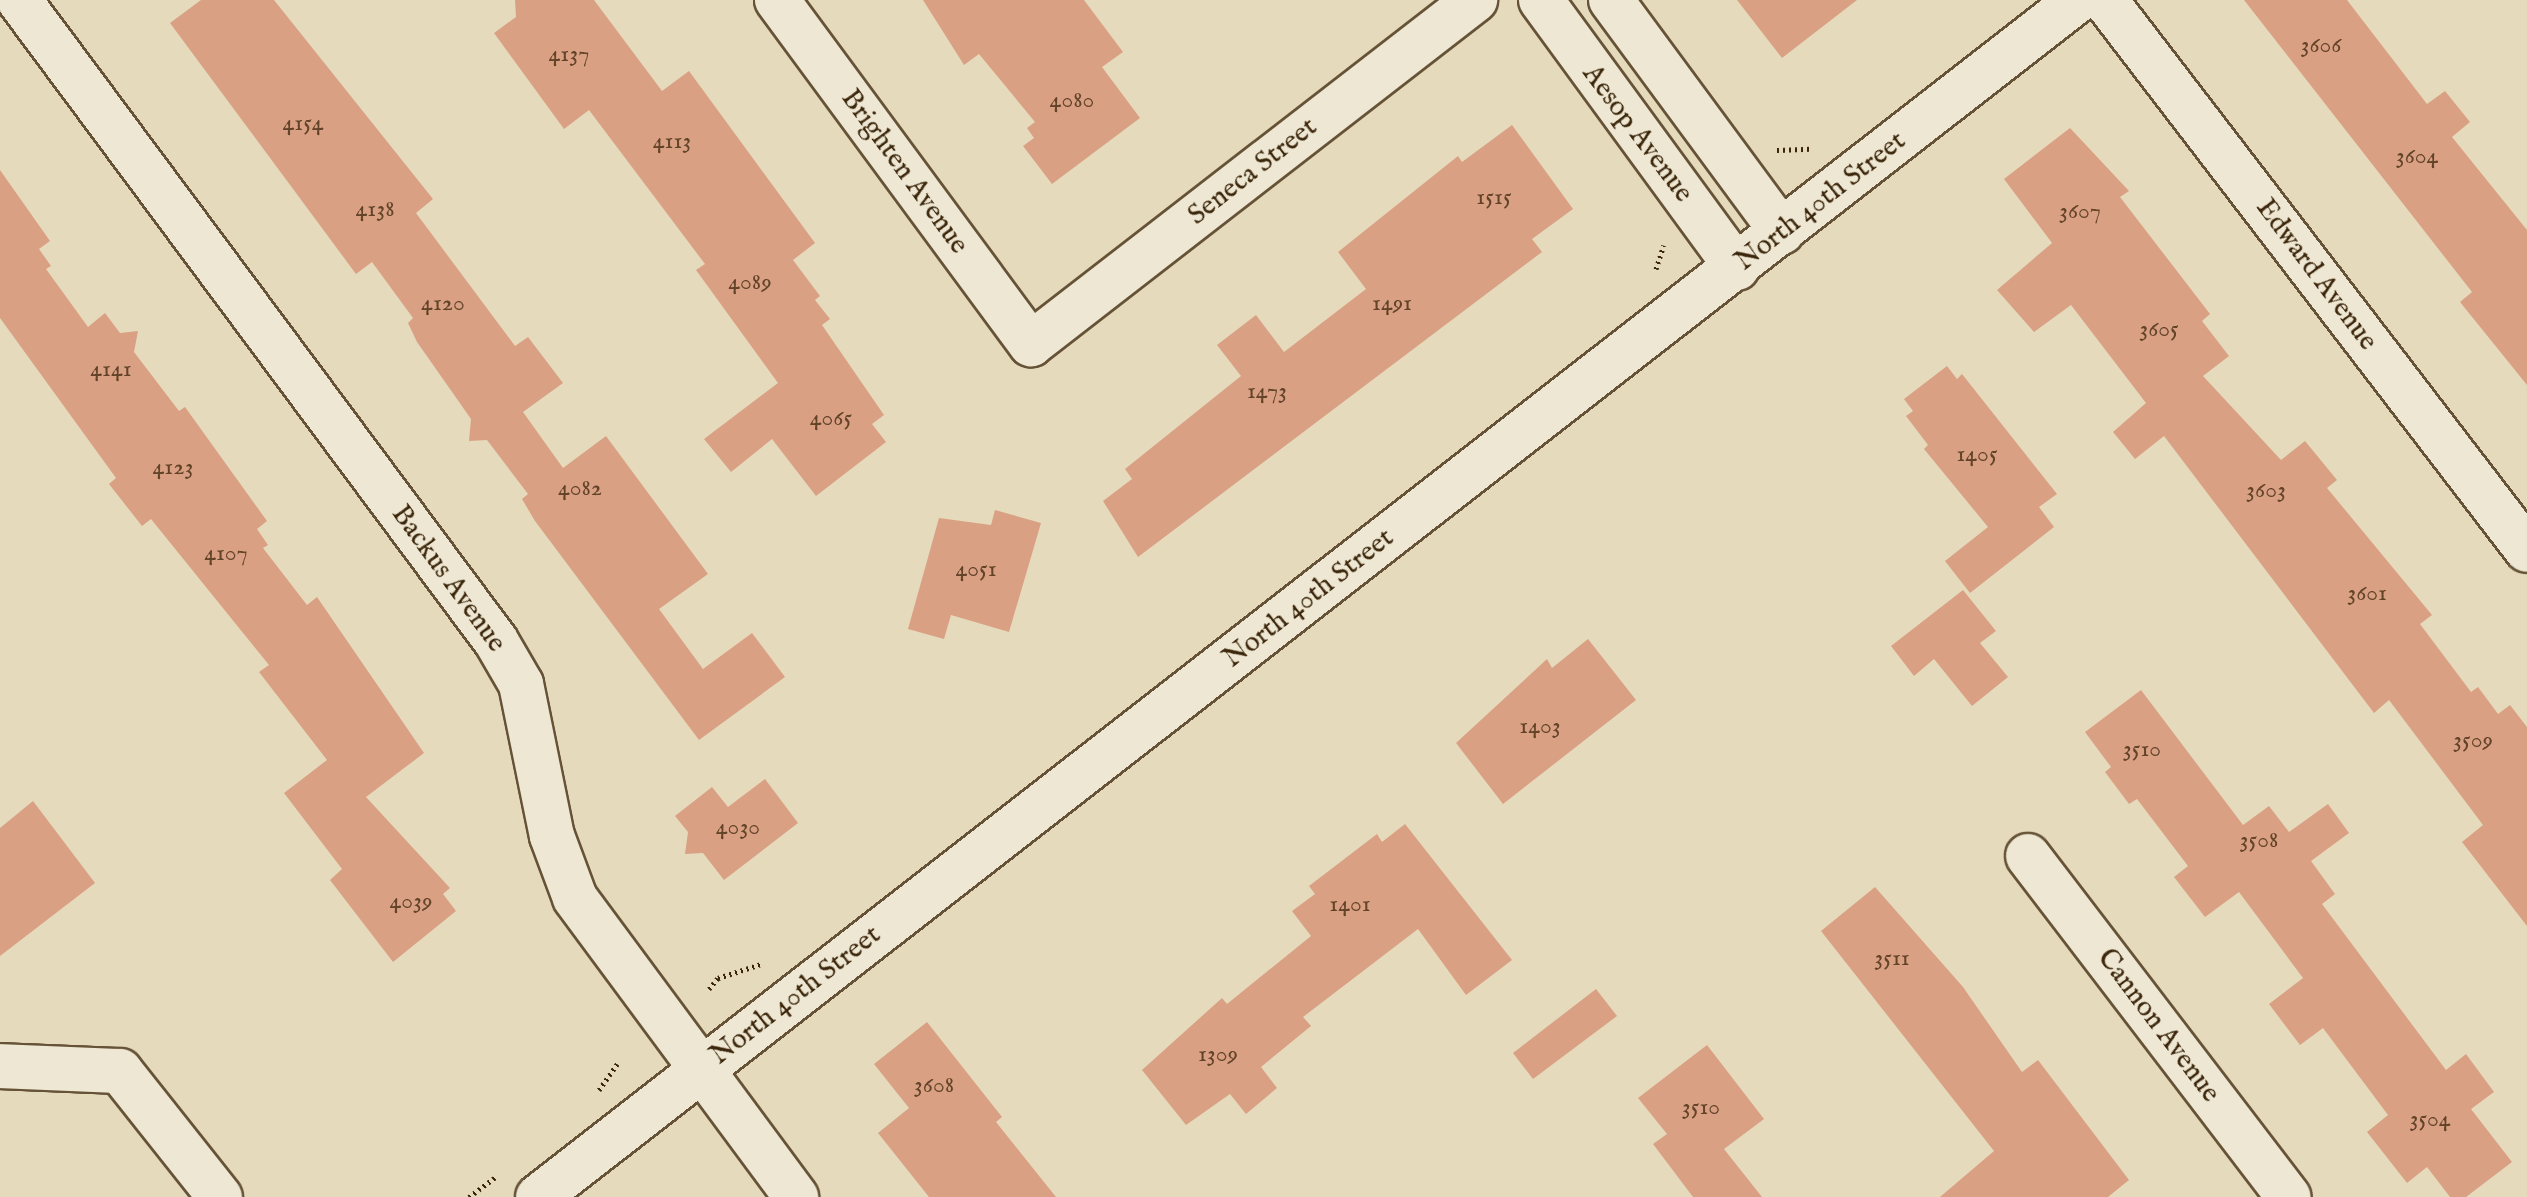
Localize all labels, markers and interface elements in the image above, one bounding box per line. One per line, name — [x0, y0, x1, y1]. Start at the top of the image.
house number: 3606 — [2300, 32, 2342, 60]
house number: 4137 — [549, 41, 589, 69]
street label: Aesop Avenue — [1574, 59, 1700, 209]
street label: Brighten Avenue — [833, 83, 975, 261]
house number: 4080 — [1050, 87, 1094, 115]
house number: 4154 — [282, 110, 324, 138]
street label: Seneca Street — [1182, 111, 1324, 233]
street label: North 40th Street — [1729, 125, 1913, 279]
house number: 4113 — [653, 128, 691, 156]
house number: 3604 — [2396, 143, 2438, 171]
house number: 1515 — [1476, 184, 1512, 212]
street label: Edward Avenue — [2248, 192, 2384, 358]
house number: 4138 — [355, 196, 395, 224]
house number: 3607 — [2059, 198, 2101, 226]
house number: 4089 — [728, 269, 772, 297]
house number: 4120 — [421, 290, 465, 318]
house number: 1491 — [1372, 290, 1412, 318]
house number: 3605 — [2139, 316, 2179, 344]
house number: 4141 — [90, 356, 132, 384]
house number: 1473 — [1247, 378, 1287, 406]
house number: 4065 — [810, 405, 852, 433]
house number: 1405 — [1956, 441, 1998, 469]
house number: 4123 — [153, 454, 193, 482]
house number: 4082 — [558, 475, 602, 503]
house number: 3603 — [2246, 477, 2286, 505]
street label: Backus Avenue — [383, 499, 513, 659]
street label: North 40th Street — [1217, 522, 1401, 676]
house number: 4107 — [204, 540, 248, 568]
house number: 4051 — [955, 556, 997, 584]
house number: 3601 — [2347, 580, 2387, 608]
house number: 1403 — [1519, 713, 1561, 741]
house number: 3509 — [2453, 727, 2493, 755]
house number: 3510 — [2123, 736, 2161, 764]
house number: 4030 — [716, 814, 760, 842]
house number: 3508 — [2240, 827, 2278, 855]
house number: 4039 — [390, 888, 432, 916]
house number: 1401 — [1329, 891, 1371, 919]
street label: North 40th Street — [704, 919, 888, 1073]
street label: Cannon Avenue — [2089, 943, 2227, 1109]
house number: 3511 — [1874, 945, 1910, 973]
house number: 1309 — [1198, 1041, 1238, 1069]
house number: 3608 — [914, 1072, 954, 1100]
house number: 3510 — [1682, 1094, 1720, 1122]
house number: 3504 — [2409, 1106, 2451, 1134]

